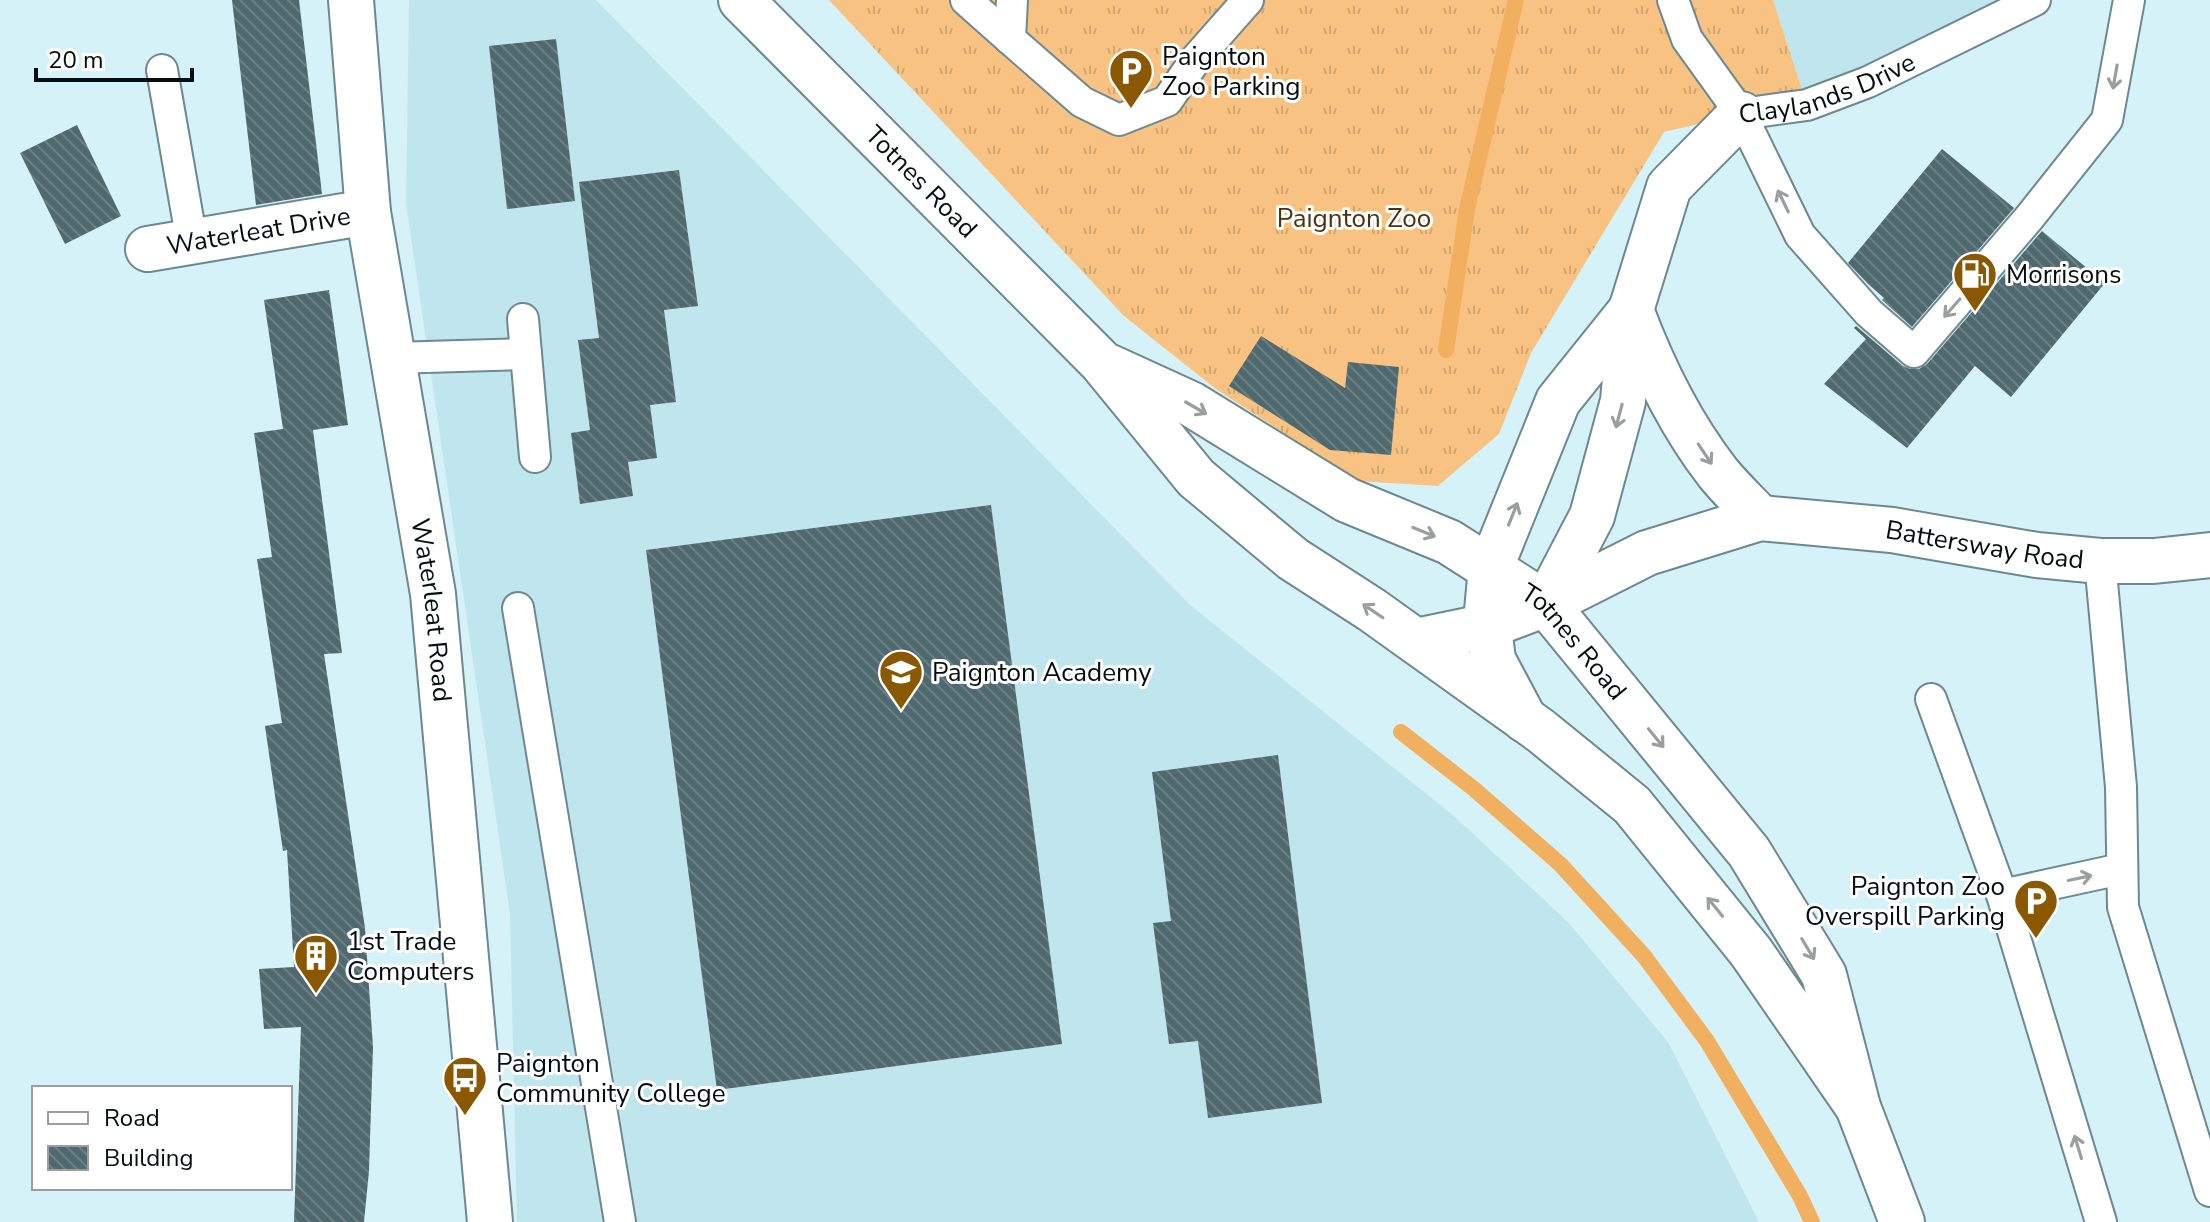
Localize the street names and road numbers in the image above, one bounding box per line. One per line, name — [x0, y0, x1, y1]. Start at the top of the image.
street label: Claylands Drive — [1736, 44, 1921, 132]
street label: Totnes Road — [858, 118, 985, 245]
street label: Waterleat Drive — [164, 198, 353, 263]
street label: Battersway Road — [1883, 512, 2085, 577]
street label: Waterleat Road — [403, 516, 460, 703]
street label: Totnes Road — [1514, 575, 1635, 707]

